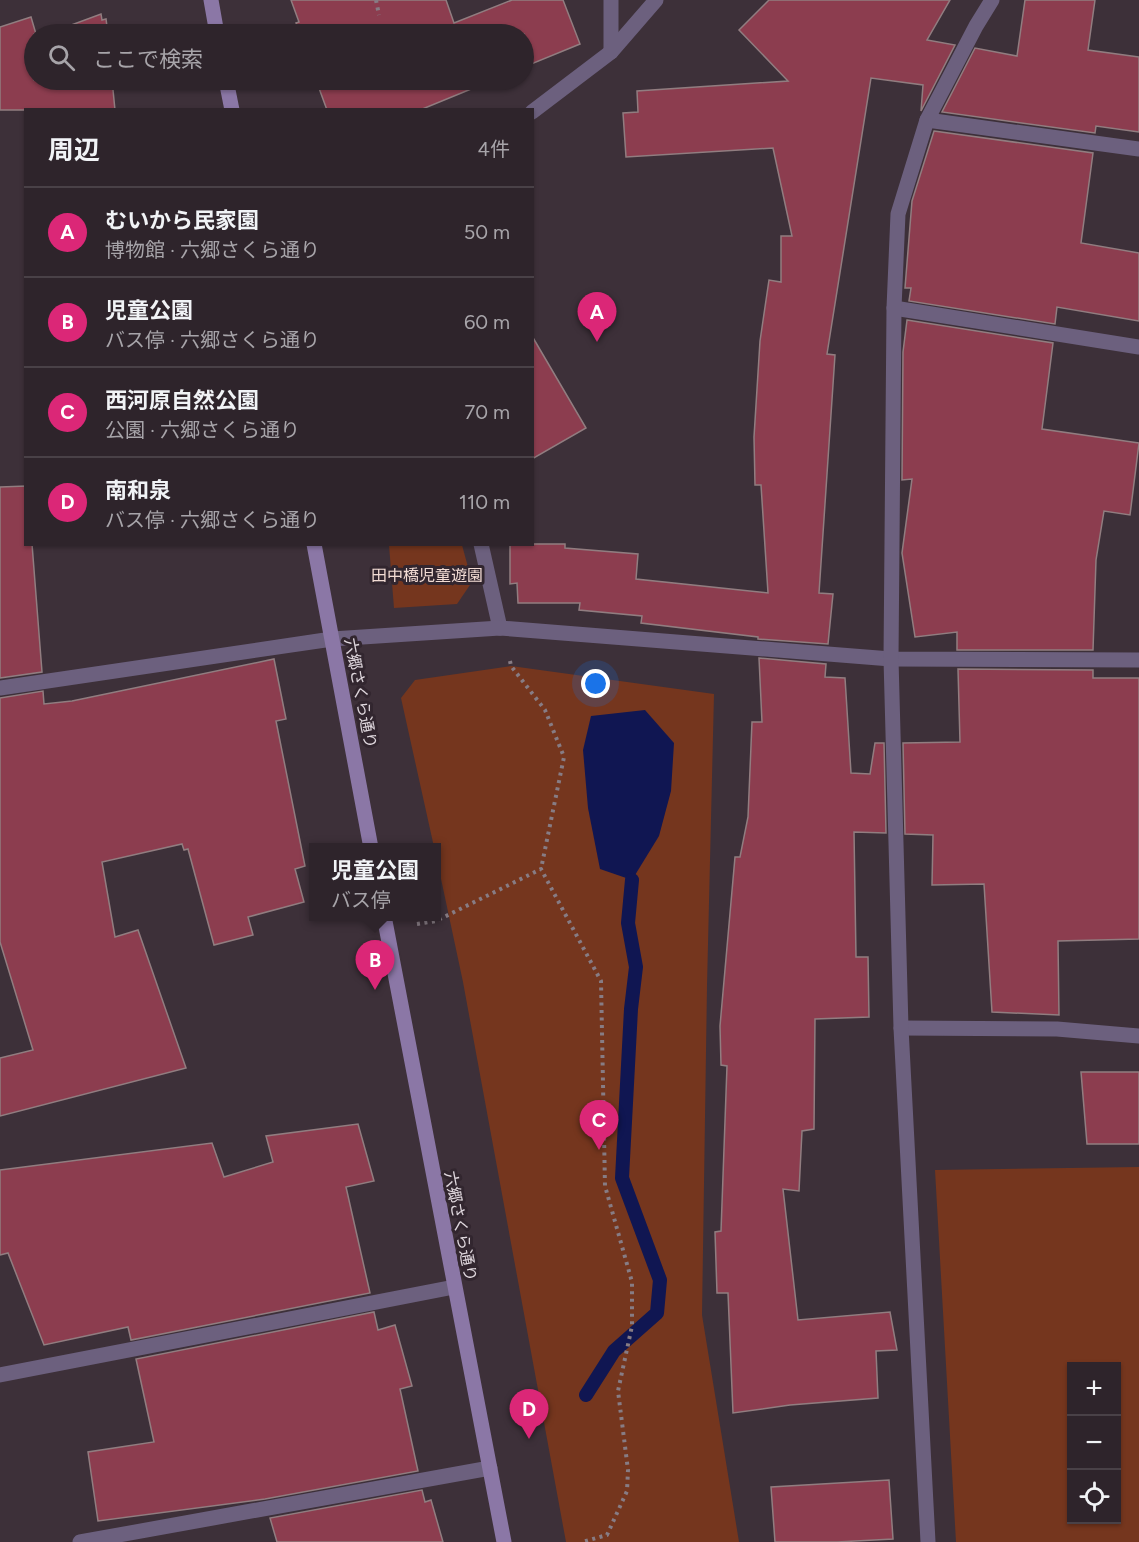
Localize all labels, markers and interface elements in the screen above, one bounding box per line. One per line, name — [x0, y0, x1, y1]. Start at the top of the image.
search box — [24, 24, 534, 90]
icon: search — [45, 41, 78, 74]
text: ここで検索 — [93, 46, 203, 73]
text: 周辺 — [48, 134, 100, 166]
text: 4件 — [478, 137, 510, 161]
text: むいから民家園 — [105, 207, 259, 234]
text: A — [60, 220, 75, 244]
text: 50 m — [464, 220, 510, 244]
text: 博物館 · 六郷さくら通り — [105, 238, 320, 262]
pin: A — [578, 292, 616, 342]
text: 児童公園 — [105, 297, 193, 324]
text: B — [61, 310, 74, 334]
text: 60 m — [464, 310, 510, 334]
text: バス停 · 六郷さくら通り — [105, 328, 320, 352]
text: 西河原自然公園 — [105, 387, 259, 414]
text: C — [60, 400, 75, 424]
text: 70 m — [464, 400, 510, 424]
text: 公園 · 六郷さくら通り — [105, 418, 300, 442]
text: 南和泉 — [105, 477, 171, 504]
text: D — [61, 490, 75, 514]
text: 110 m — [459, 490, 510, 514]
text: バス停 · 六郷さくら通り — [105, 508, 320, 532]
park label: 田中橋児童遊園 — [371, 566, 483, 585]
street label: 六郷さくら通り — [340, 636, 381, 750]
your location — [581, 669, 610, 698]
popup — [309, 843, 441, 921]
text: 児童公園 — [331, 857, 419, 884]
text: バス停 — [331, 888, 391, 912]
pin: B — [356, 940, 394, 990]
pin: C — [580, 1100, 618, 1150]
street label: 六郷さくら通り — [440, 1169, 481, 1283]
map controls — [1067, 1362, 1121, 1524]
button: + — [1067, 1362, 1121, 1416]
pin: D — [510, 1390, 548, 1439]
button: − — [1067, 1416, 1121, 1470]
button: locate — [1067, 1470, 1121, 1524]

